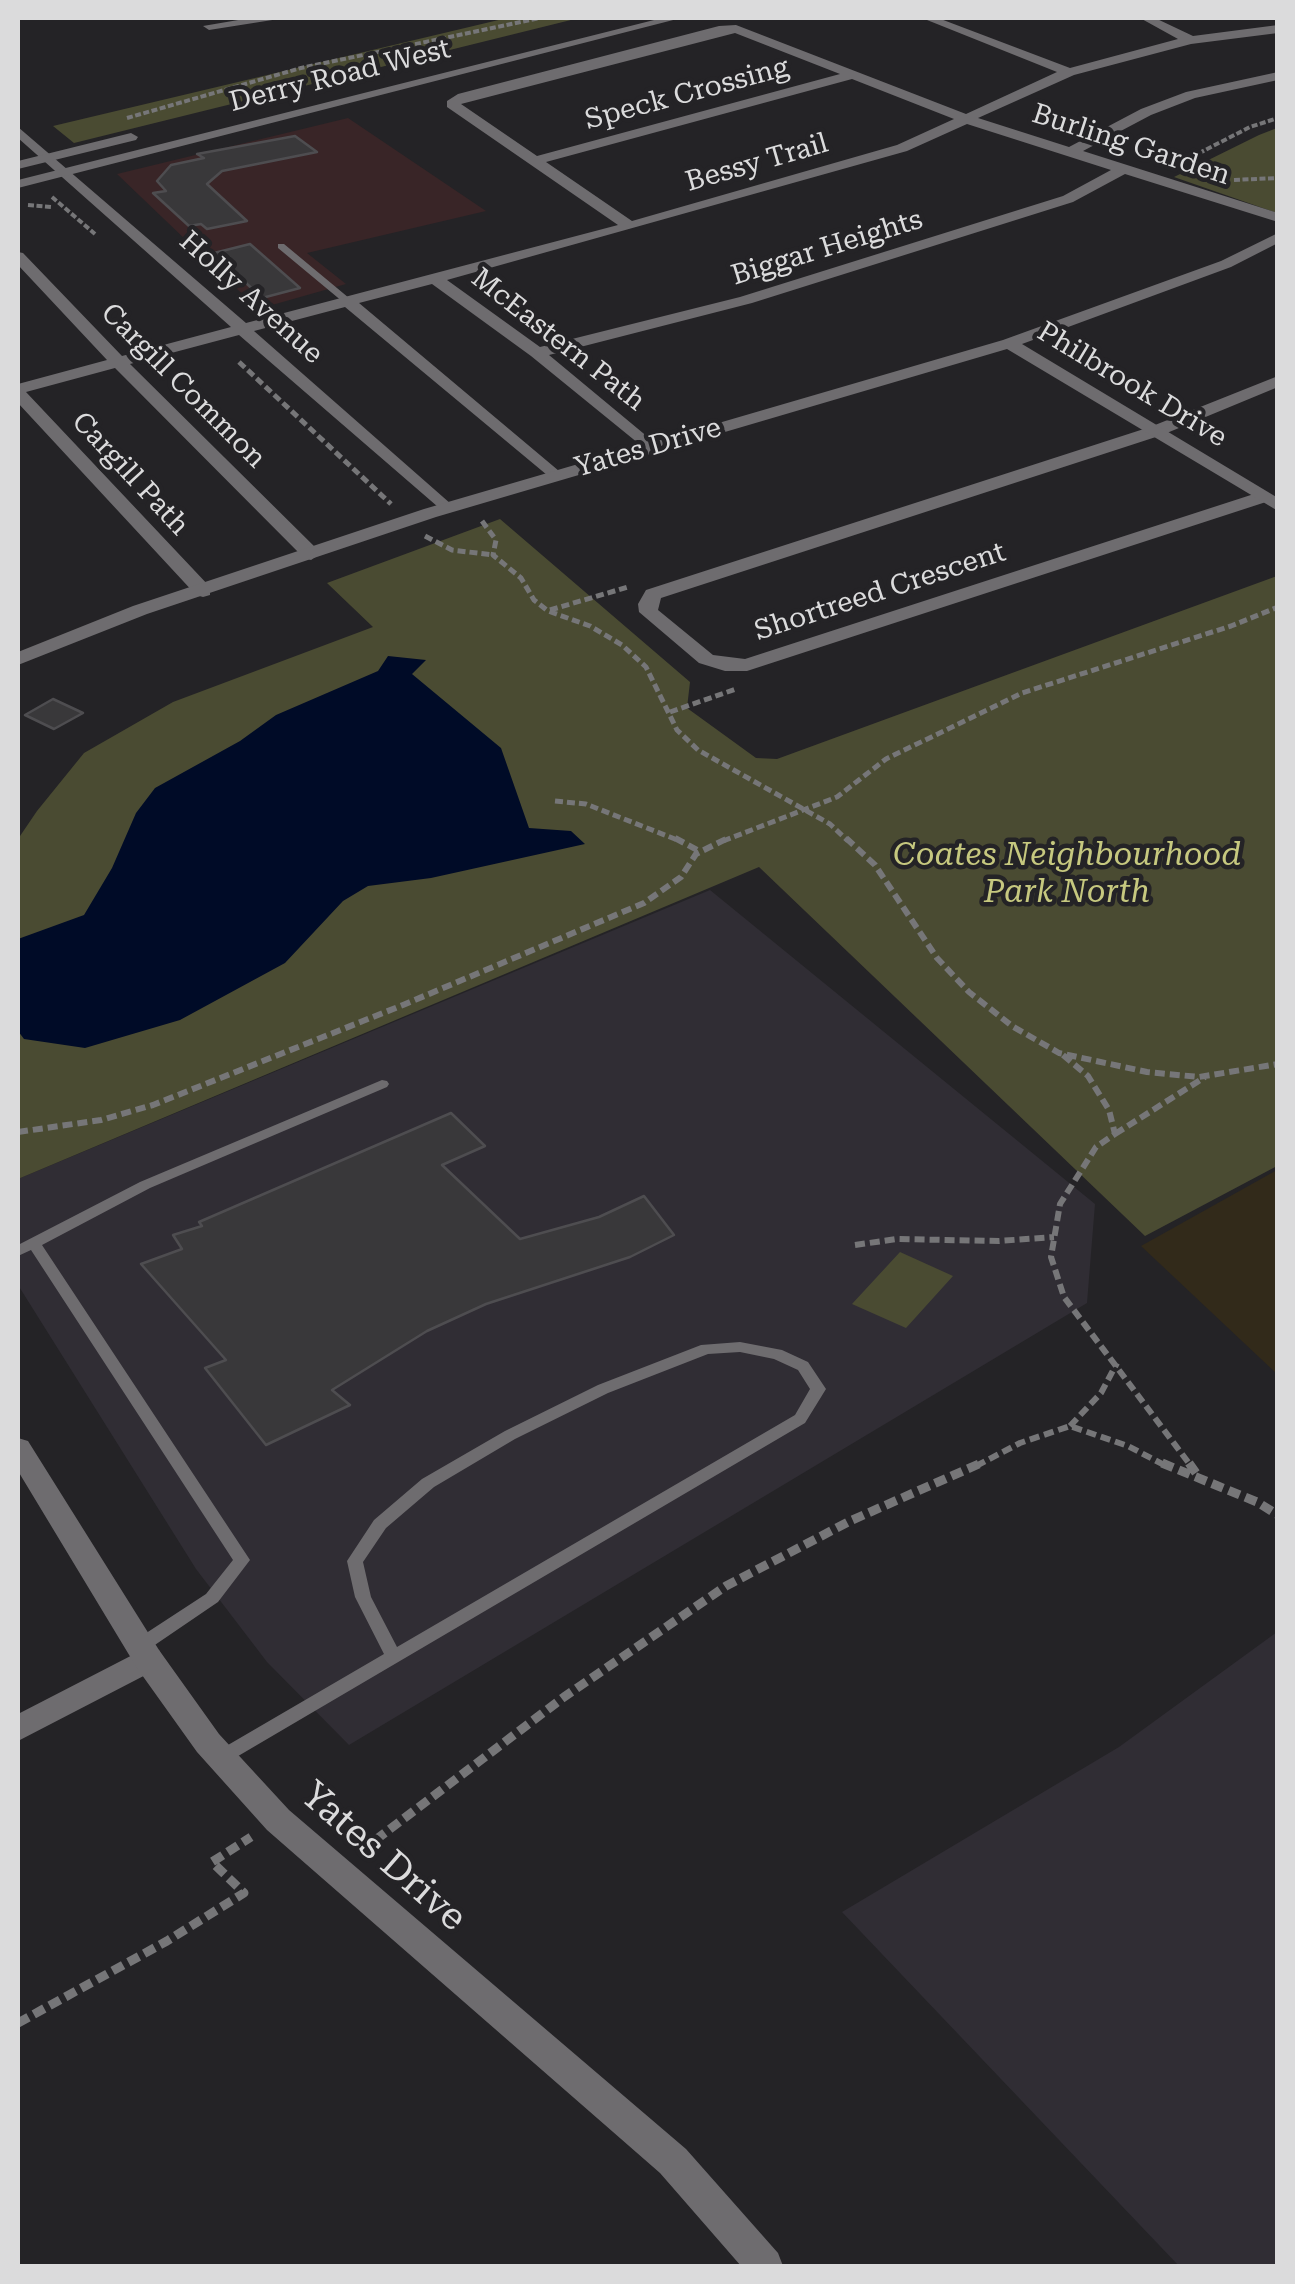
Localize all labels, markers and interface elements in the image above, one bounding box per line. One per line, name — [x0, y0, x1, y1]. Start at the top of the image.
street label: Derry Road West — [226, 32, 454, 120]
street label: Speck Crossing — [581, 51, 793, 137]
street label: Burling Garden — [1028, 97, 1234, 193]
street label: Bessy Trail — [682, 127, 832, 199]
street label: Biggar Heights — [727, 203, 927, 293]
street label: Holly Avenue — [172, 225, 330, 371]
street label: McEastern Path — [464, 262, 652, 418]
street label: Cargill Common — [94, 297, 272, 475]
street label: Philbrook Drive — [1031, 315, 1233, 455]
street label: Cargill Path — [64, 405, 196, 543]
street label: Yates Drive — [571, 411, 725, 485]
street label: Shortreed Crescent — [750, 536, 1010, 648]
park label: Coates Neighbourhood Park North — [893, 837, 1241, 912]
street label: Yates Drive — [291, 1773, 475, 1941]

